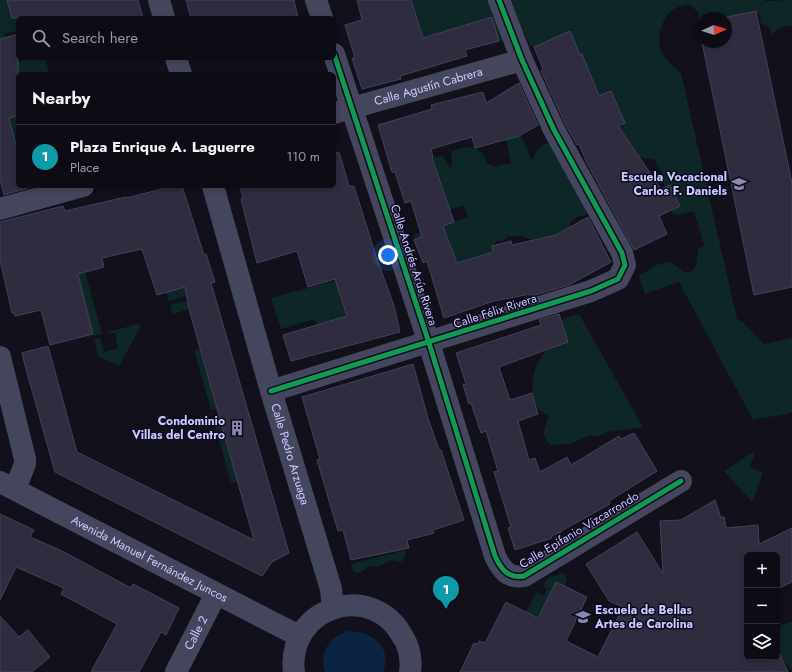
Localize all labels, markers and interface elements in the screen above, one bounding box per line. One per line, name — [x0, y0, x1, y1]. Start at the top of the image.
north arrow — [696, 12, 732, 48]
search box — [16, 16, 336, 60]
icon: search — [30, 27, 52, 49]
text: Search here — [62, 27, 138, 49]
street label: Calle Agustín Cabrera — [372, 62, 485, 110]
text: Nearby — [32, 86, 90, 110]
text: Plaza Enrique A. Laguerre — [70, 136, 255, 158]
text: 1 — [42, 147, 48, 166]
text: 110 m — [286, 147, 320, 166]
text: Place — [70, 158, 99, 177]
place label: Escuela Vocacional Carlos F. Daniels — [621, 168, 728, 200]
school or university icon: Escuela Vocacional Carlos F. Daniels — [730, 175, 748, 193]
street label: Calle Andrés Arús Rivera — [386, 202, 442, 328]
your location — [378, 245, 398, 265]
street label: Calle Félix Rivera — [451, 289, 539, 333]
street label: Calle Pedro Arzuaga — [266, 401, 314, 507]
place label: Condominio Villas del Centro — [131, 412, 225, 444]
building icon: Condominio Villas del Centro — [228, 419, 246, 437]
street label: Calle Epifanio Vizcarrondo — [516, 487, 643, 573]
street label: Avenida Manuel Fernández Juncos — [68, 511, 231, 607]
map controls — [744, 552, 780, 660]
button: + — [744, 552, 780, 588]
pin: 1 — [433, 576, 459, 609]
button: − — [744, 588, 780, 624]
place label: Escuela de Bellas Artes de Carolina — [594, 601, 693, 633]
school or university icon: Escuela de Bellas Artes de Carolina — [574, 608, 592, 626]
street label: Calle 2 — [180, 612, 212, 653]
button: layers — [744, 624, 780, 660]

